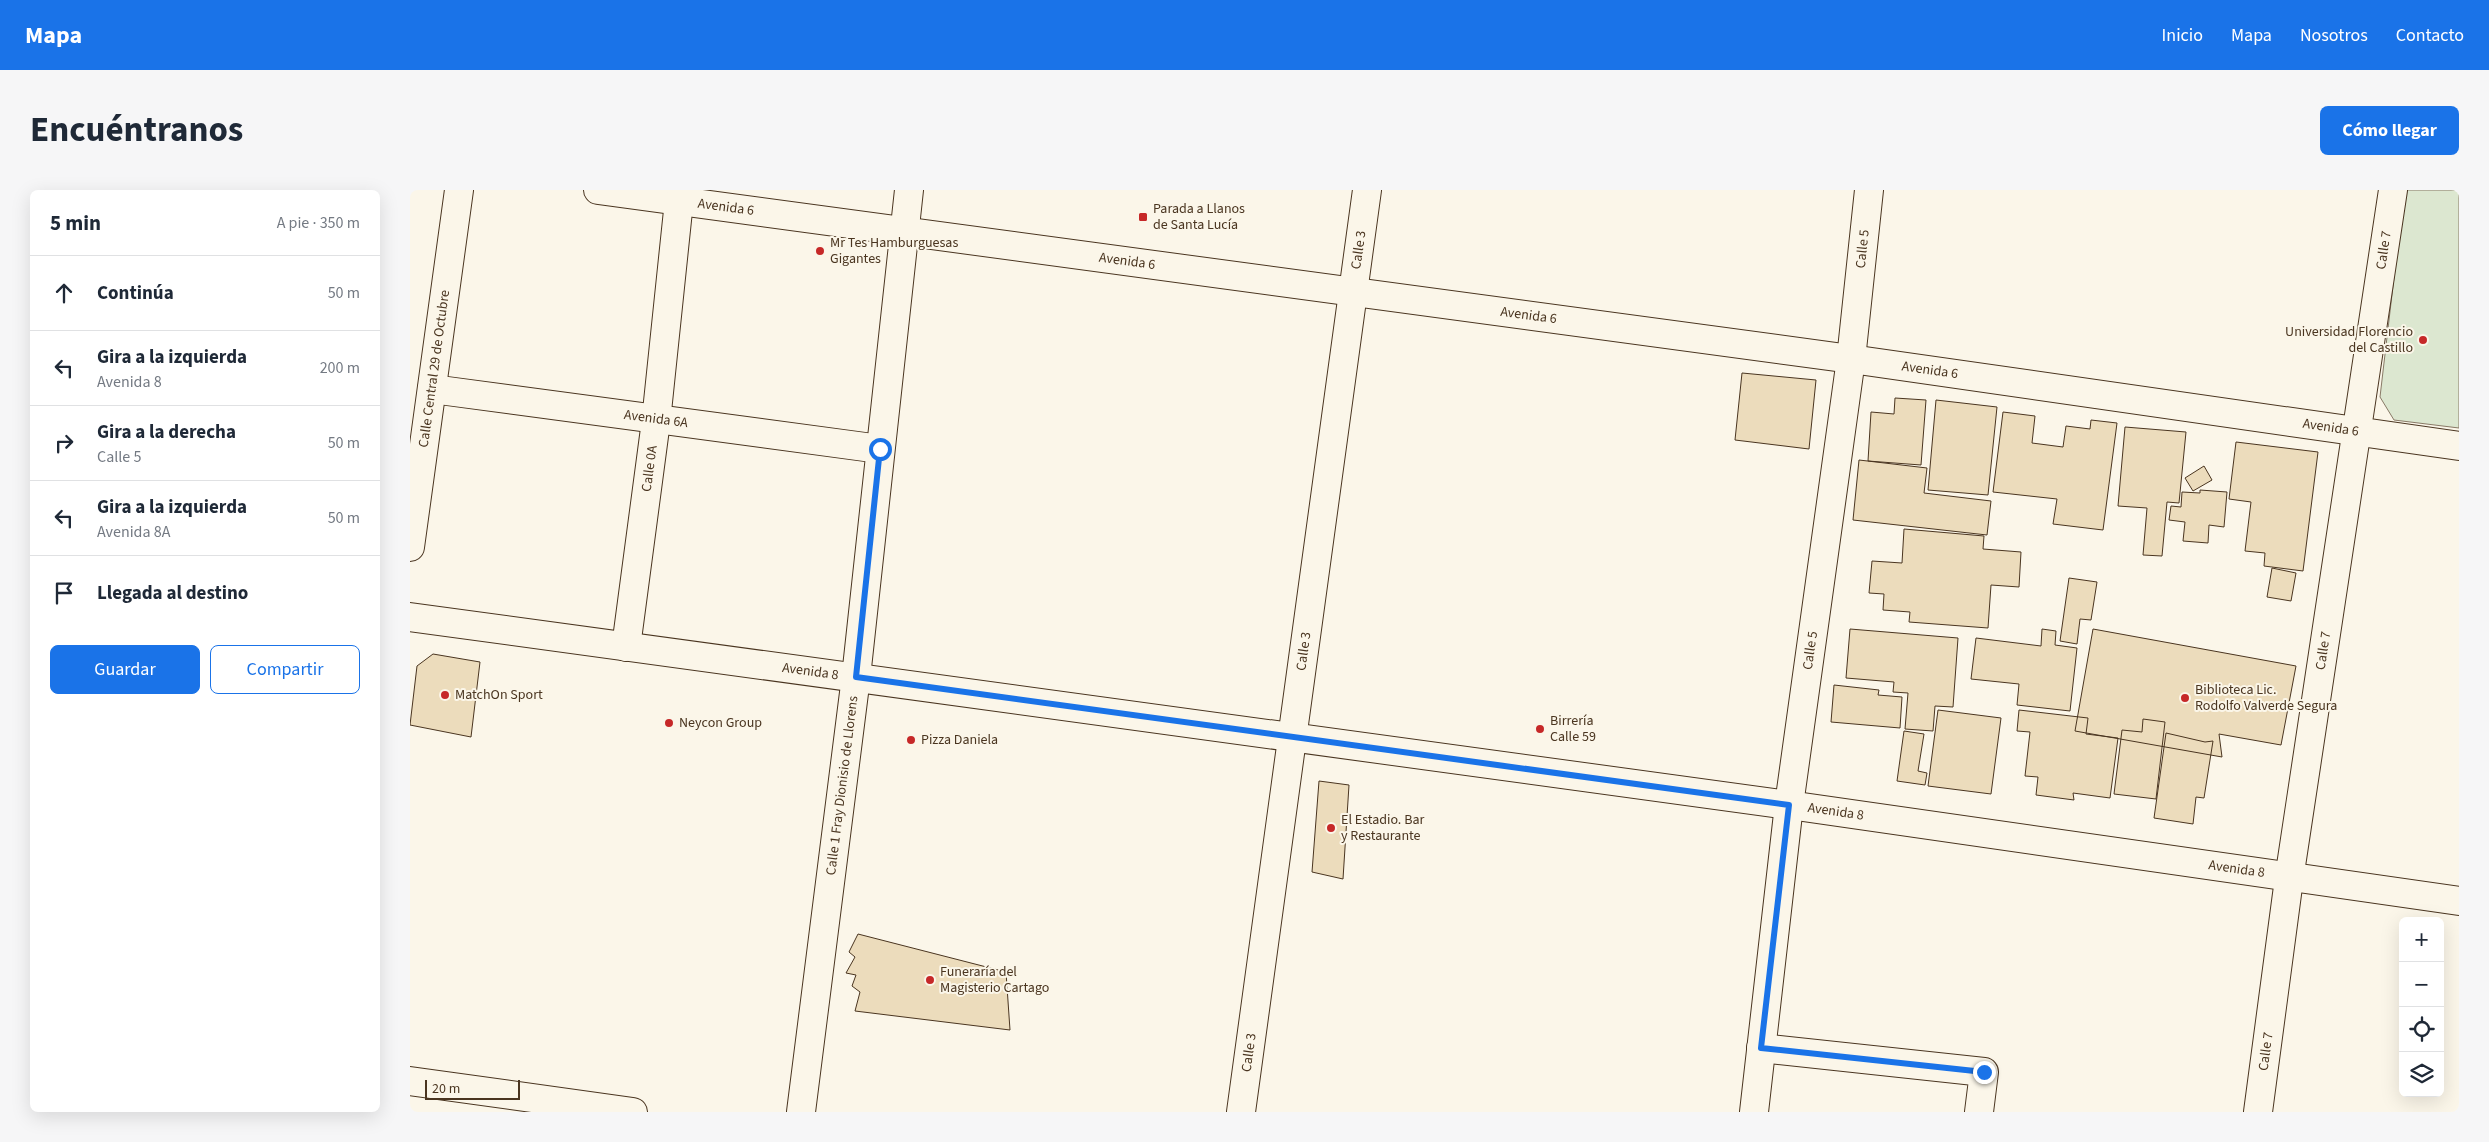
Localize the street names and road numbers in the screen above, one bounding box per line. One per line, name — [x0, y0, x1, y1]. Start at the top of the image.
street label: Avenida 6 — [696, 194, 755, 221]
street label: Calle 5 — [1851, 228, 1875, 269]
street label: Calle 3 — [1346, 229, 1371, 271]
street label: Calle 7 — [2371, 229, 2397, 271]
street label: Avenida 6 — [1098, 248, 1157, 275]
street label: Calle Central 29 de Octubre — [414, 289, 455, 449]
street label: Avenida 6 — [1499, 302, 1558, 329]
street label: Avenida 6 — [1900, 356, 1959, 384]
street label: Avenida 6A — [623, 405, 690, 433]
street label: Avenida 6 — [2301, 414, 2360, 442]
street label: Calle 0A — [637, 444, 663, 493]
street label: Calle 5 — [1798, 630, 1823, 671]
street label: Calle 7 — [2311, 630, 2336, 671]
street label: Calle 3 — [1291, 631, 1317, 672]
street label: Avenida 8 — [781, 658, 840, 685]
street label: Calle 1 Fray Dionisio de Llorens — [821, 695, 864, 876]
street label: Avenida 8 — [1806, 798, 1865, 826]
street label: Avenida 8 — [2207, 855, 2266, 883]
street label: Calle 7 — [2254, 1031, 2279, 1072]
street label: Calle 3 — [1237, 1032, 1262, 1073]

